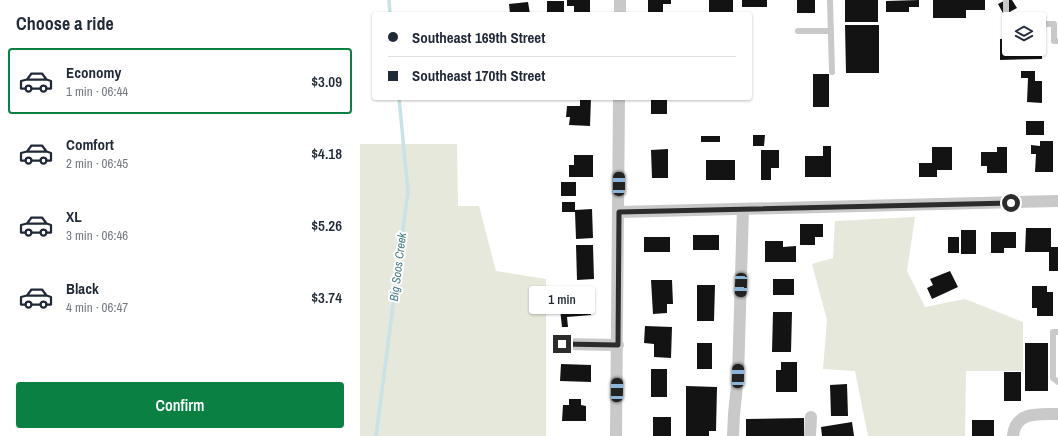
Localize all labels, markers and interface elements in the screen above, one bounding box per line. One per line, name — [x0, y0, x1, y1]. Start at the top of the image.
text: Choose a ride — [16, 11, 114, 36]
map controls — [1002, 12, 1046, 56]
button: layers — [1002, 12, 1046, 56]
text: Southeast 169th Street — [412, 27, 545, 48]
text: Economy — [66, 62, 121, 83]
icon: car — [18, 63, 54, 99]
text: Southeast 170th Street — [412, 65, 545, 86]
text: $3.09 — [311, 71, 342, 92]
text: 1 min · 06:44 — [66, 83, 128, 100]
text: Comfort — [66, 134, 114, 155]
icon: car — [18, 135, 54, 171]
text: $4.18 — [311, 143, 342, 164]
text: 2 min · 06:45 — [66, 155, 128, 172]
car — [613, 172, 625, 196]
route start — [1002, 194, 1020, 212]
text: XL — [66, 206, 82, 227]
icon: car — [18, 207, 54, 243]
text: $5.26 — [311, 215, 342, 236]
text: 3 min · 06:46 — [66, 227, 128, 244]
water label: Big Soos Creek — [386, 231, 410, 302]
car — [735, 273, 747, 297]
text: Black — [66, 278, 99, 299]
icon: car — [18, 279, 54, 315]
callout: 1 min — [529, 286, 595, 314]
text: $3.74 — [311, 287, 342, 308]
text: 1 min — [548, 291, 576, 308]
text: 4 min · 06:47 — [66, 299, 128, 316]
route end — [553, 335, 571, 353]
car — [732, 364, 744, 388]
car — [611, 378, 623, 402]
button: Confirm — [16, 382, 344, 428]

